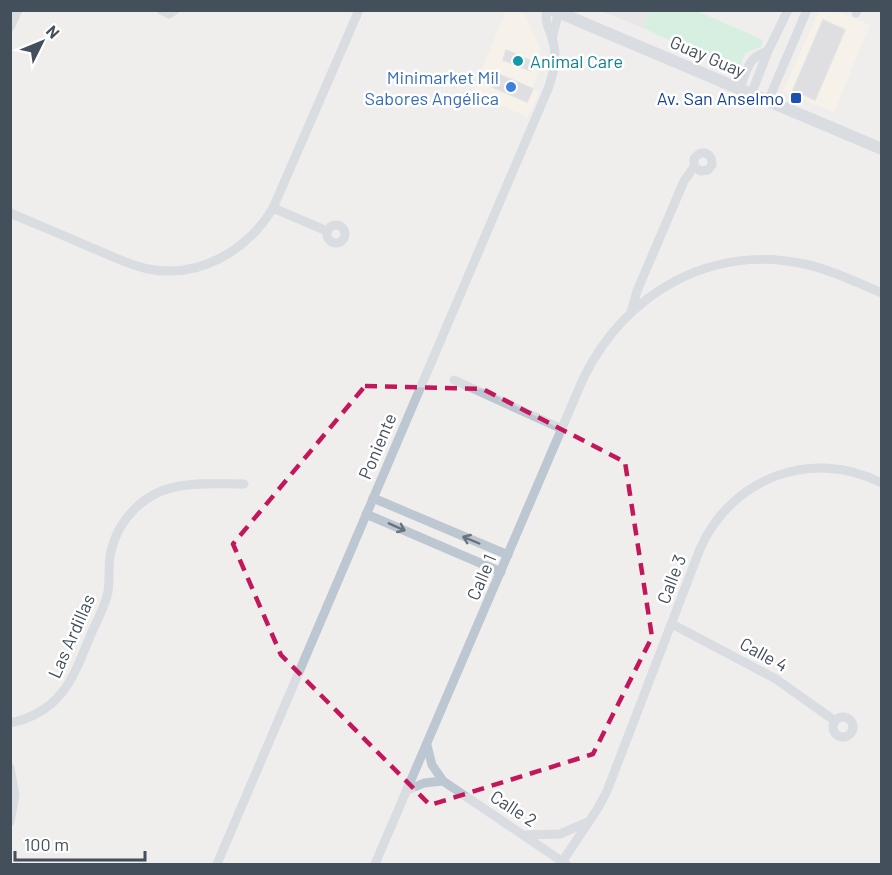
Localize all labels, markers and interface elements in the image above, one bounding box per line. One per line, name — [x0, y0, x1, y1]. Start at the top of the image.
north arrow — [12, 12, 72, 72]
text: N — [43, 21, 64, 42]
street label: Guay Guay — [667, 30, 749, 82]
place label: Animal Care — [530, 50, 623, 72]
marker: Animal Care — [511, 54, 525, 68]
place label: Minimarket Mil Sabores Angélica — [365, 66, 499, 109]
marker: Minimarket Mil Sabores Angélica — [504, 80, 518, 94]
place label: Av. San Anselmo — [657, 87, 784, 109]
marker: Av. San Anselmo — [789, 91, 803, 105]
street label: Poniente — [353, 410, 401, 482]
one-way arrow — [388, 522, 406, 533]
one-way arrow — [463, 534, 481, 545]
street label: Calle 1 — [462, 551, 500, 603]
street label: Calle 3 — [652, 551, 690, 607]
street label: Las Ardillas — [43, 591, 99, 681]
street label: Calle 4 — [736, 632, 792, 676]
street label: Calle 2 — [487, 785, 541, 831]
scale bar — [15, 824, 146, 862]
text: 100 m — [24, 833, 69, 855]

